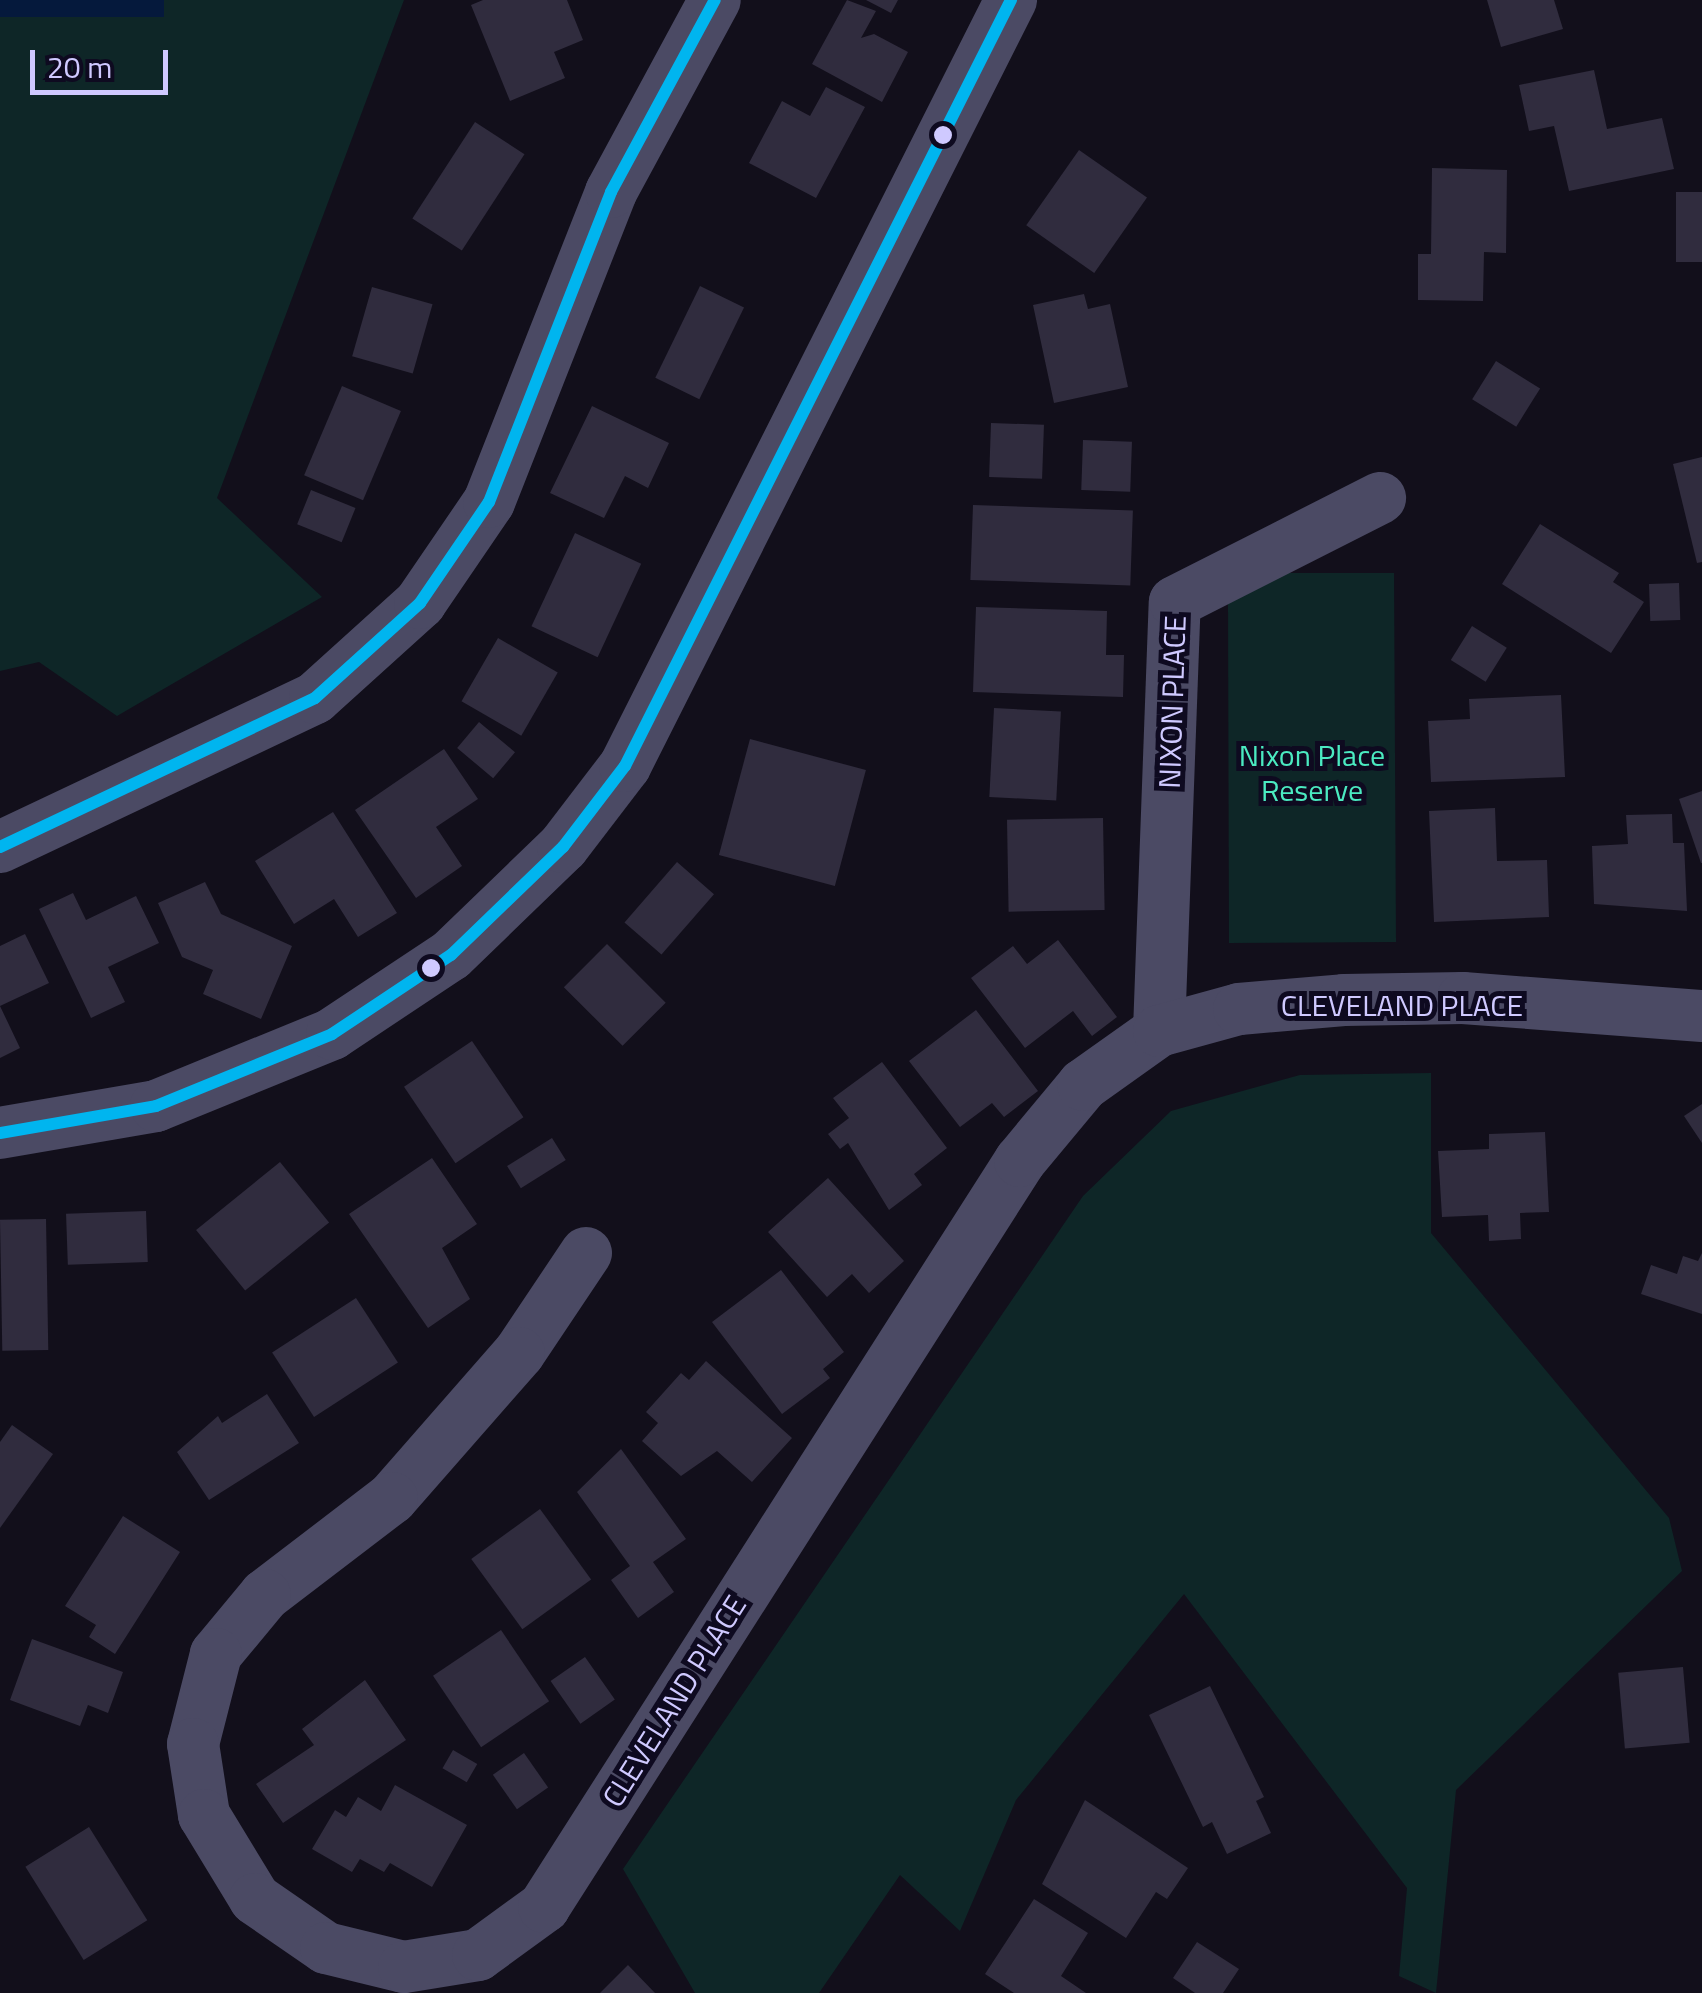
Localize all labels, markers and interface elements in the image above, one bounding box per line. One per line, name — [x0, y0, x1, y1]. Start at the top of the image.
scale bar — [35, 30, 172, 92]
text: 20 m — [47, 44, 112, 90]
unlabelled marker — [933, 125, 953, 145]
street label: NIXON PLACE — [1151, 615, 1193, 789]
park label: Nixon Place Reserve — [1239, 737, 1385, 808]
unlabelled marker — [421, 958, 441, 978]
street label: CLEVELAND PLACE — [1281, 987, 1523, 1023]
street label: CLEVELAND PLACE — [595, 1589, 753, 1813]

